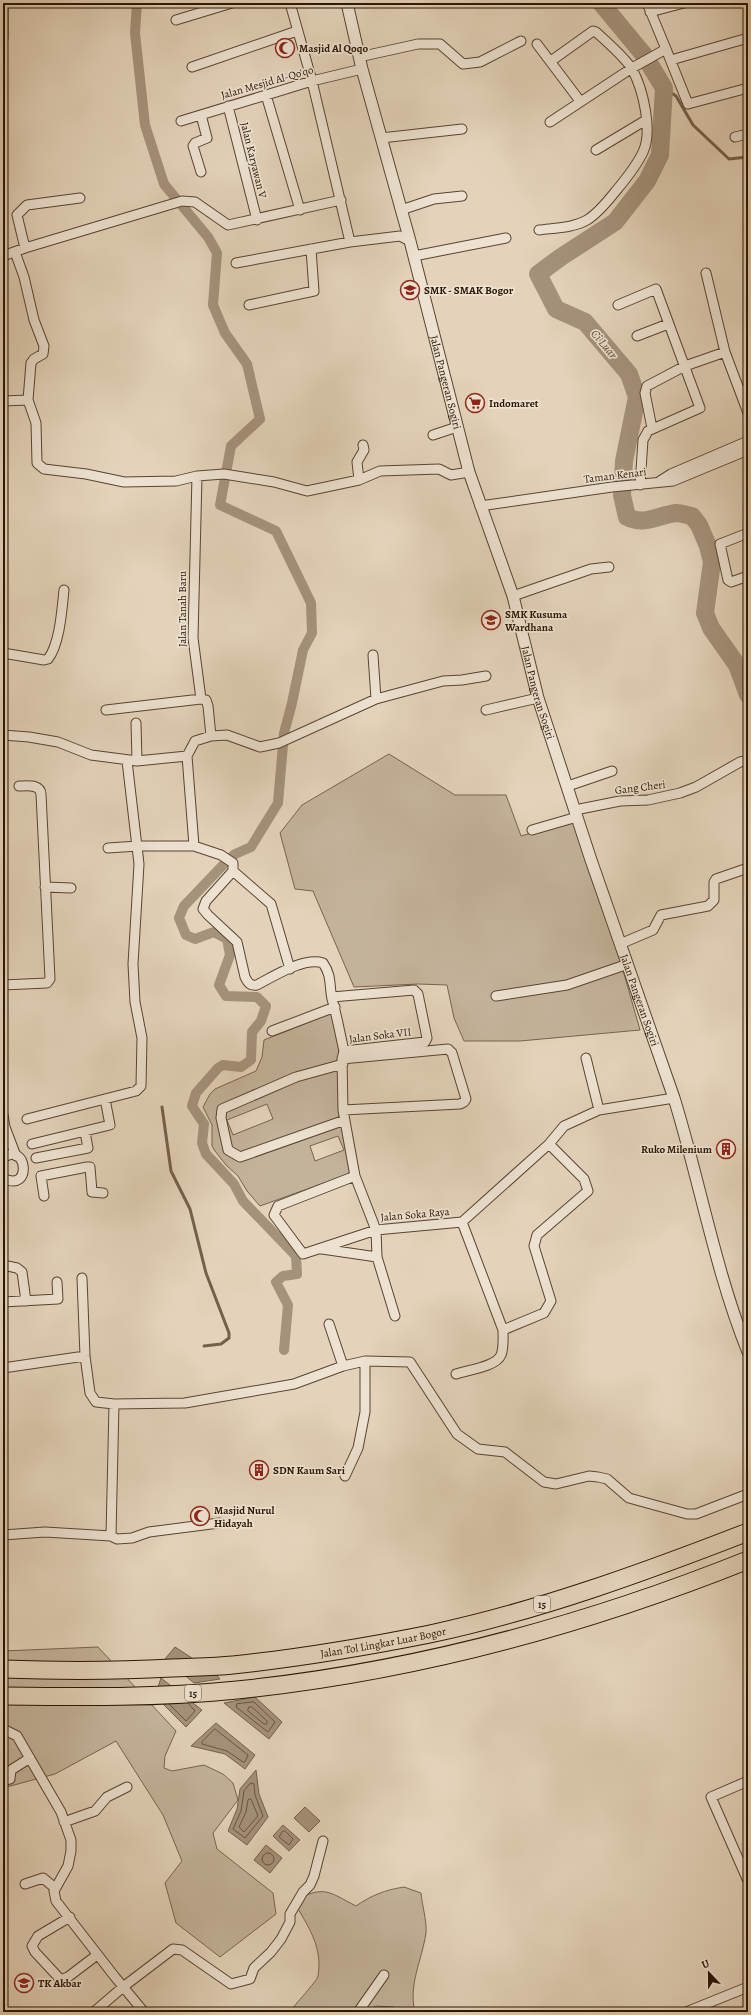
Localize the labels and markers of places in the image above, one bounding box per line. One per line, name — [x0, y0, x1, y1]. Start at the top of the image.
mosque icon: Masjid Al Qoqo — [274, 37, 296, 59]
place label: Masjid Al Qoqo — [299, 41, 368, 56]
school or university icon: SMK - SMAK Bogor — [399, 279, 421, 301]
place label: SMK - SMAK Bogor — [424, 283, 514, 298]
supermarket icon: Indomaret — [464, 392, 486, 414]
place label: Indomaret — [489, 396, 539, 411]
place label: SMK Kusuma Wardhana — [504, 607, 568, 635]
school or university icon: SMK Kusuma Wardhana — [480, 609, 502, 631]
building icon: Ruko Milenium — [715, 1138, 737, 1160]
place label: Ruko Milenium — [641, 1142, 712, 1157]
building icon: SDN Kaum Sari — [248, 1459, 270, 1481]
place label: SDN Kaum Sari — [273, 1463, 345, 1478]
place label: Masjid Nurul Hidayah — [214, 1503, 274, 1531]
mosque icon: Masjid Nurul Hidayah — [189, 1505, 211, 1527]
school or university icon: TK Akbar — [13, 1972, 35, 1994]
place label: TK Akbar — [38, 1976, 82, 1991]

